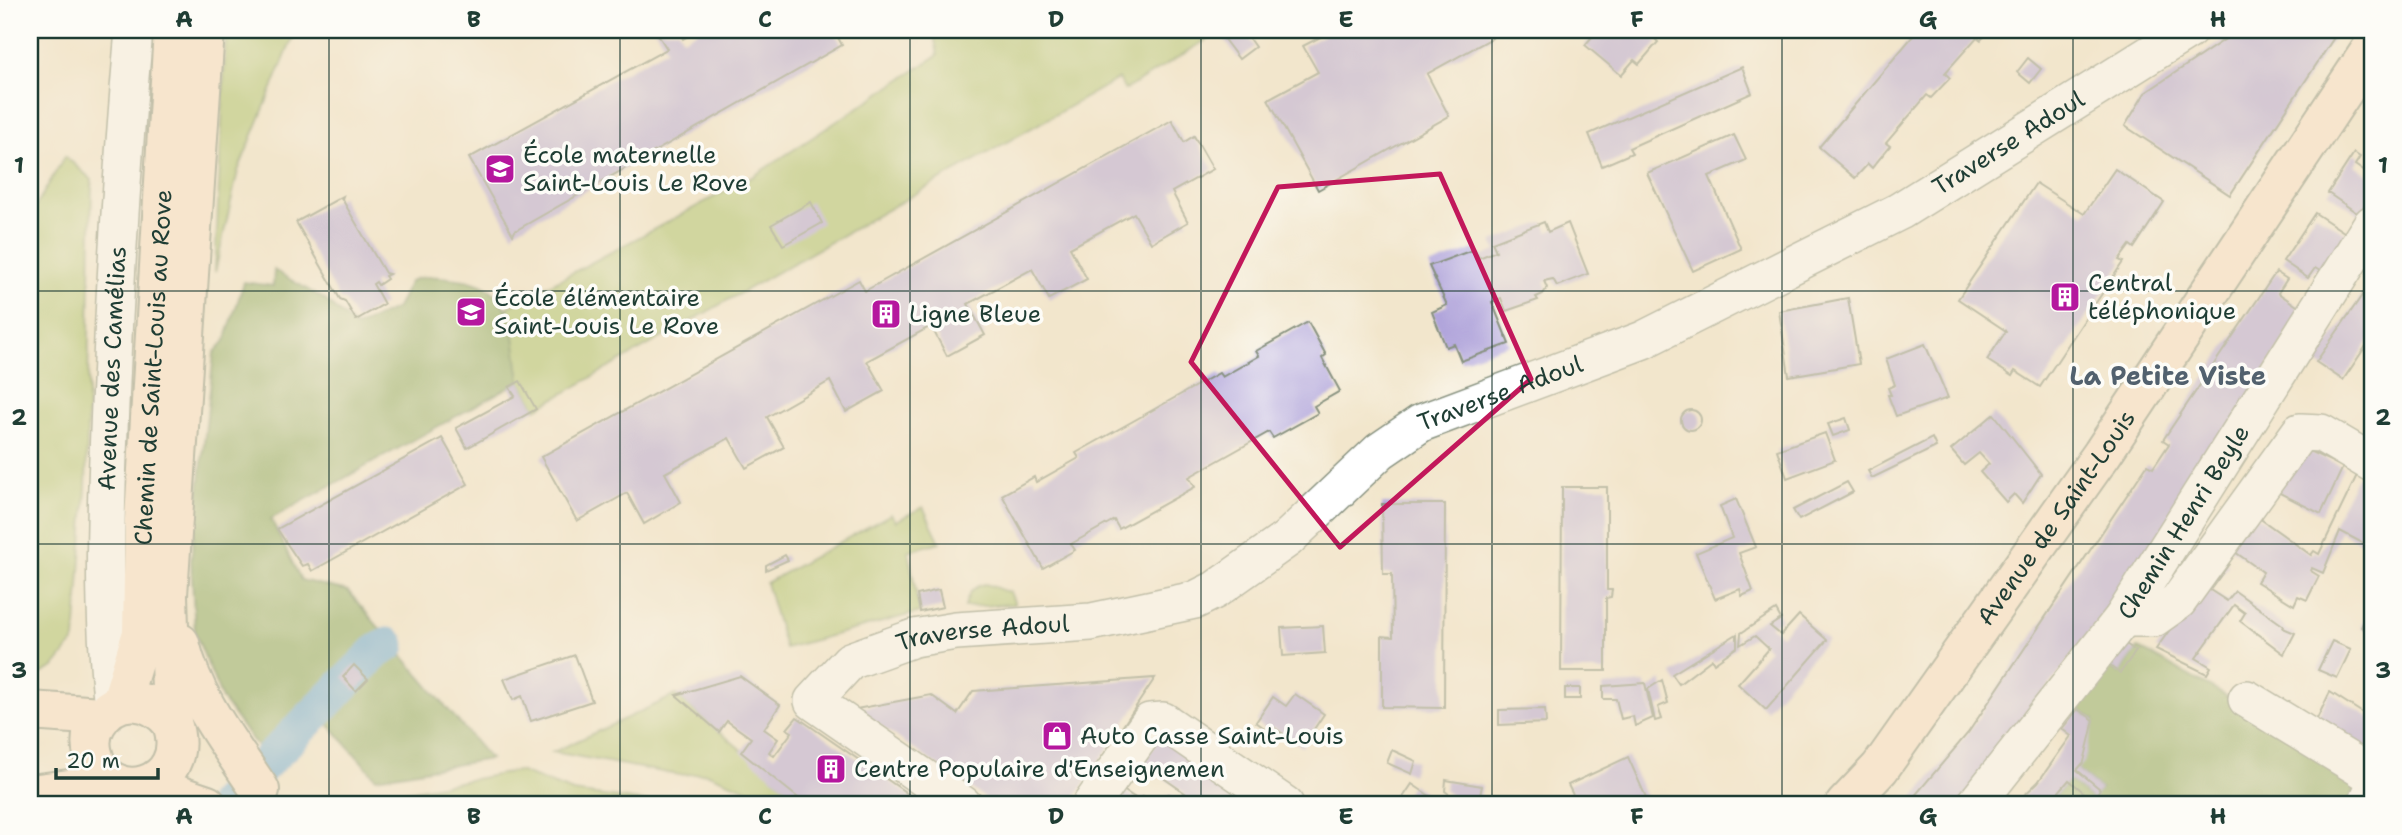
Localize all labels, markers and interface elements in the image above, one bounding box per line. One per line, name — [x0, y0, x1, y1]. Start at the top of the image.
text: A — [175, 4, 193, 34]
text: B — [467, 4, 481, 34]
text: C — [758, 4, 772, 34]
text: D — [1048, 4, 1064, 34]
text: E — [1338, 4, 1354, 34]
text: F — [1630, 4, 1644, 34]
text: G — [1919, 4, 1938, 34]
text: H — [2210, 4, 2226, 34]
street label: Traverse Adoul — [1926, 83, 2091, 203]
place label: École maternelle Saint-Louis Le Rove — [523, 139, 748, 199]
text: 1 — [14, 150, 24, 180]
text: 1 — [2378, 150, 2388, 180]
school or university icon: École maternelle Saint-Louis Le Rove — [483, 152, 517, 186]
street label: Chemin de Saint-Louis au Rove — [128, 188, 180, 546]
street label: Avenue des Camélias — [91, 245, 134, 491]
place label: Central téléphonique — [2088, 267, 2236, 327]
building icon: Central téléphonique — [2048, 280, 2082, 314]
place label: École élémentaire Saint-Louis Le Rove — [494, 282, 719, 342]
school or university icon: École élémentaire Saint-Louis Le Rove — [454, 295, 488, 329]
building icon: Ligne Bleue — [869, 297, 903, 331]
place label: Ligne Bleue — [909, 298, 1041, 330]
street label: Traverse Adoul — [1413, 348, 1588, 439]
district label: La Petite Viste — [2070, 358, 2266, 393]
text: 2 — [11, 402, 27, 432]
text: 2 — [2375, 402, 2391, 432]
street label: Avenue de Saint-Louis — [1970, 404, 2143, 632]
street label: Chemin Henri Beyle — [2110, 419, 2257, 625]
street label: Traverse Adoul — [892, 607, 1071, 659]
text: 3 — [11, 655, 27, 685]
text: 3 — [2375, 655, 2391, 685]
shop icon: Auto Casse Saint-Louis — [1040, 719, 1074, 753]
place label: Auto Casse Saint-Louis — [1080, 720, 1344, 752]
scale bar — [56, 737, 158, 781]
text: 20 m — [66, 747, 120, 775]
building icon: Centre Populaire d'Enseignemen — [814, 752, 848, 786]
place label: Centre Populaire d'Enseignemen — [854, 753, 1225, 785]
text: A — [175, 801, 193, 831]
text: B — [467, 801, 481, 831]
text: C — [758, 801, 772, 831]
text: D — [1048, 801, 1064, 831]
text: E — [1338, 801, 1354, 831]
text: F — [1630, 801, 1644, 831]
text: G — [1919, 801, 1938, 831]
text: H — [2210, 801, 2226, 831]

